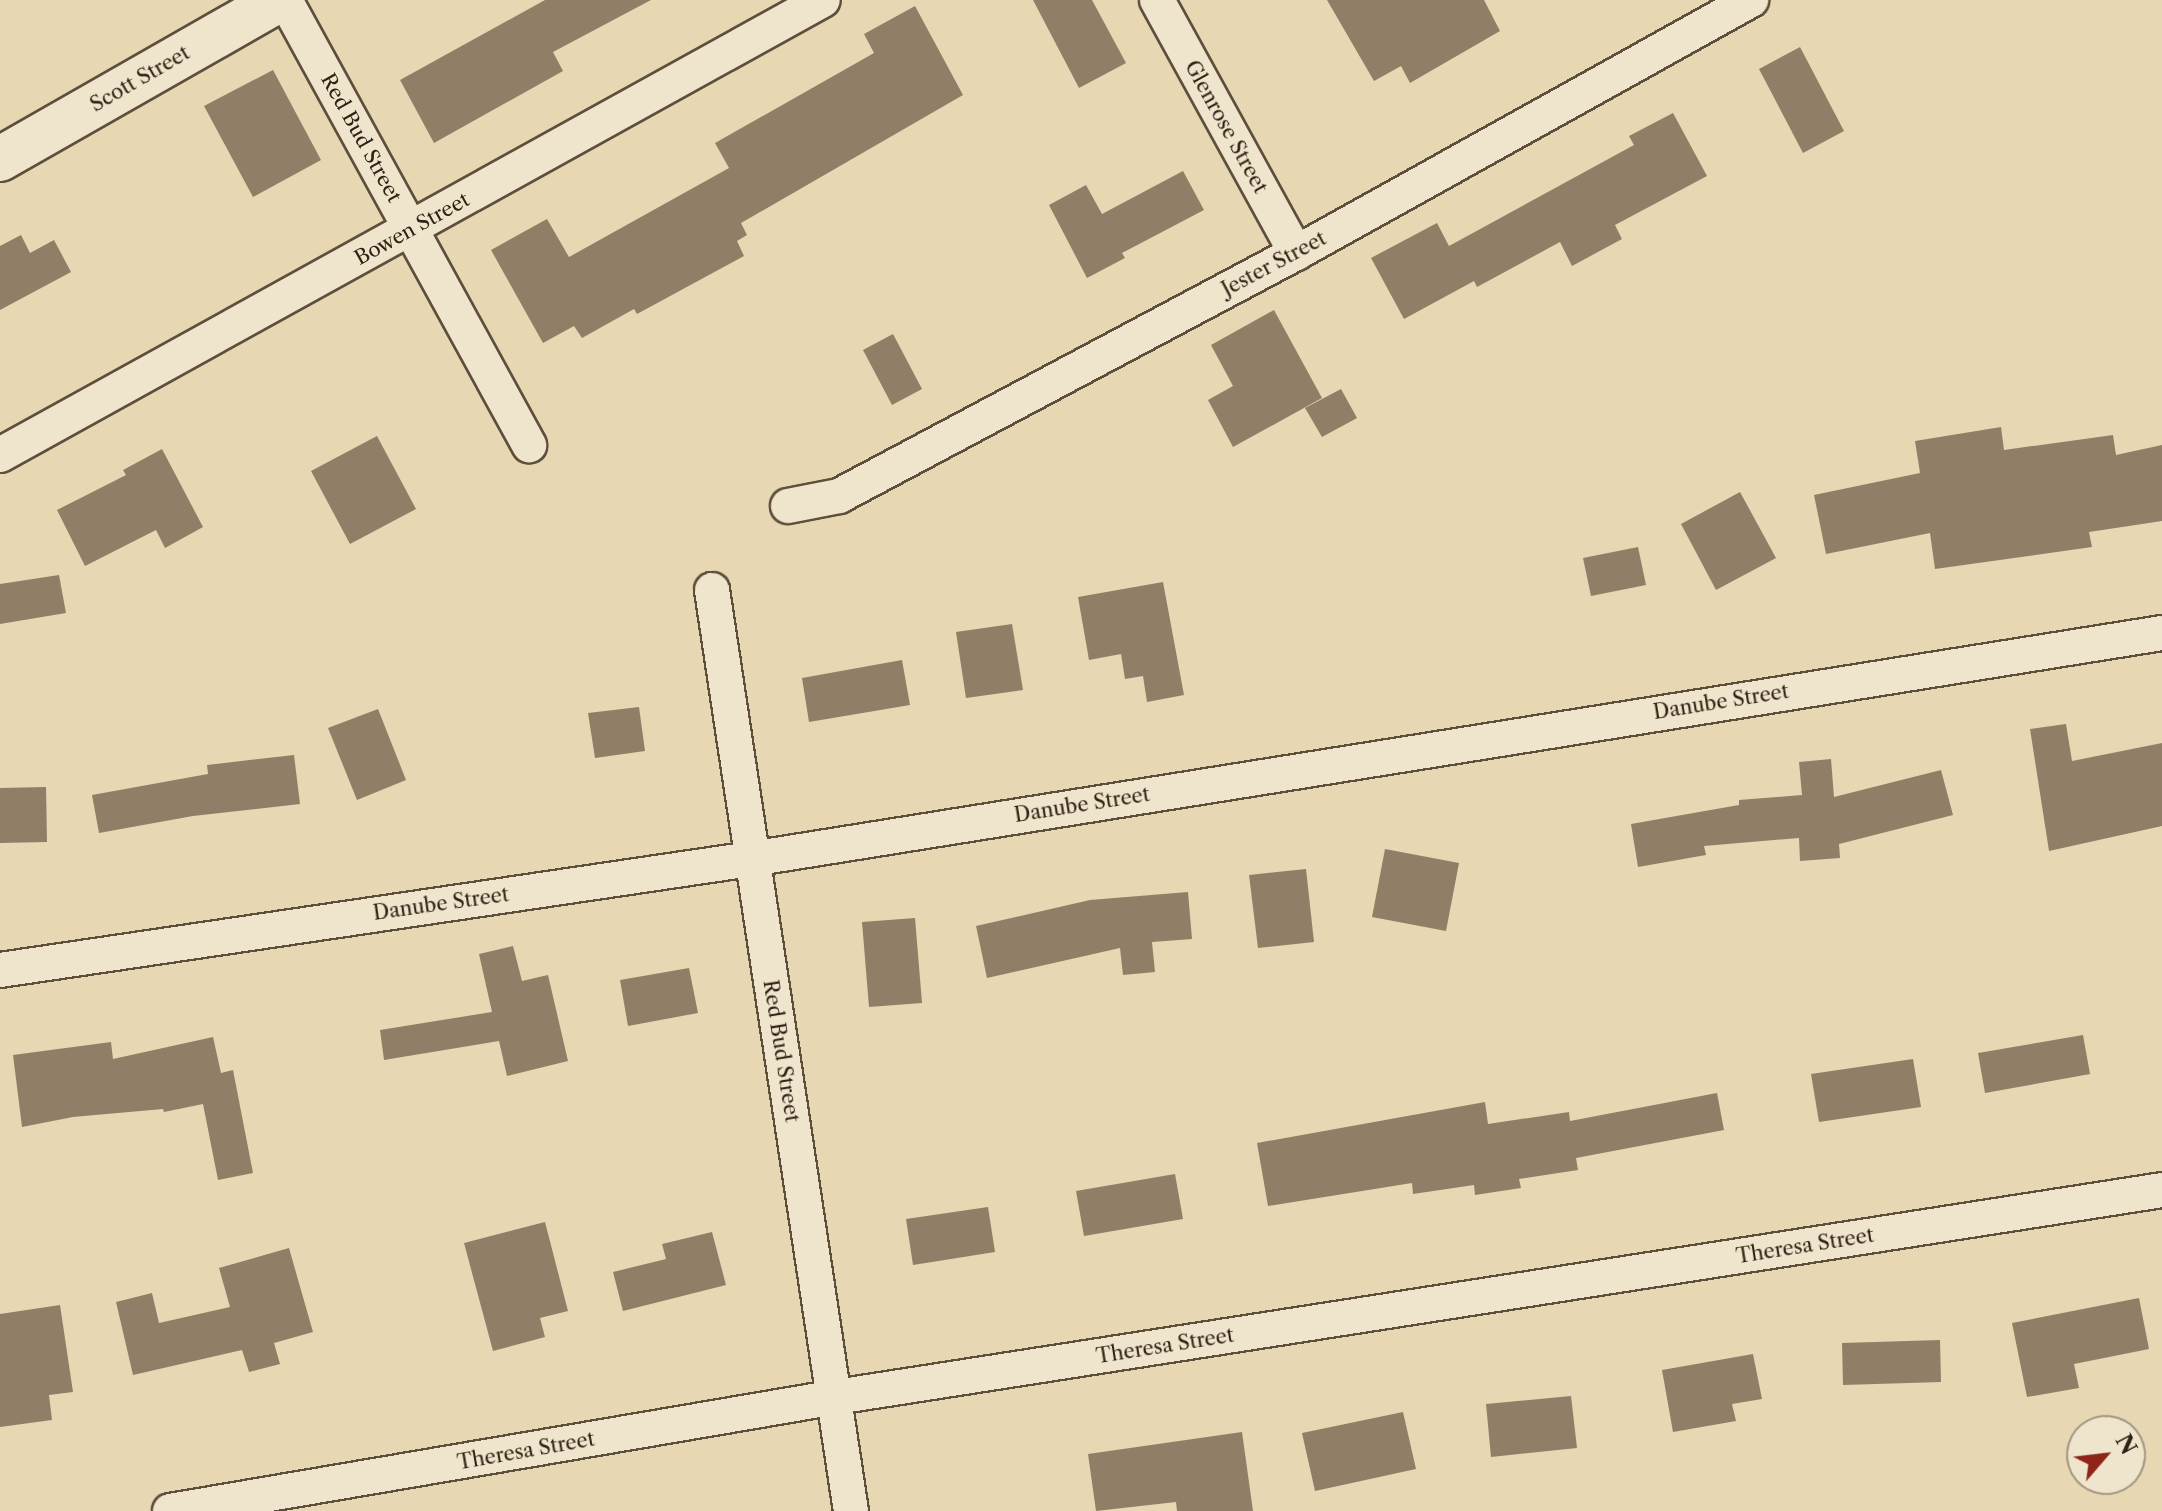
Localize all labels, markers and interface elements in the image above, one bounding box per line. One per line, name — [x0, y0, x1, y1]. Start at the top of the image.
street label: Scott Street — [86, 41, 194, 117]
street label: Glenrose Street — [1180, 56, 1272, 198]
street label: Red Bud Street — [316, 69, 406, 207]
street label: Bowen Street — [350, 188, 474, 270]
street label: Jester Street — [1217, 226, 1331, 302]
street label: Danube Street — [1652, 679, 1790, 725]
street label: Danube Street — [1013, 782, 1151, 828]
street label: Danube Street — [372, 883, 510, 925]
street label: Red Bud Street — [758, 978, 804, 1124]
street label: Theresa Street — [1734, 1223, 1876, 1269]
street label: Theresa Street — [1094, 1323, 1236, 1369]
north arrow — [2066, 1415, 2146, 1495]
street label: Theresa Street — [455, 1427, 597, 1475]
text: N — [2109, 1430, 2142, 1459]

